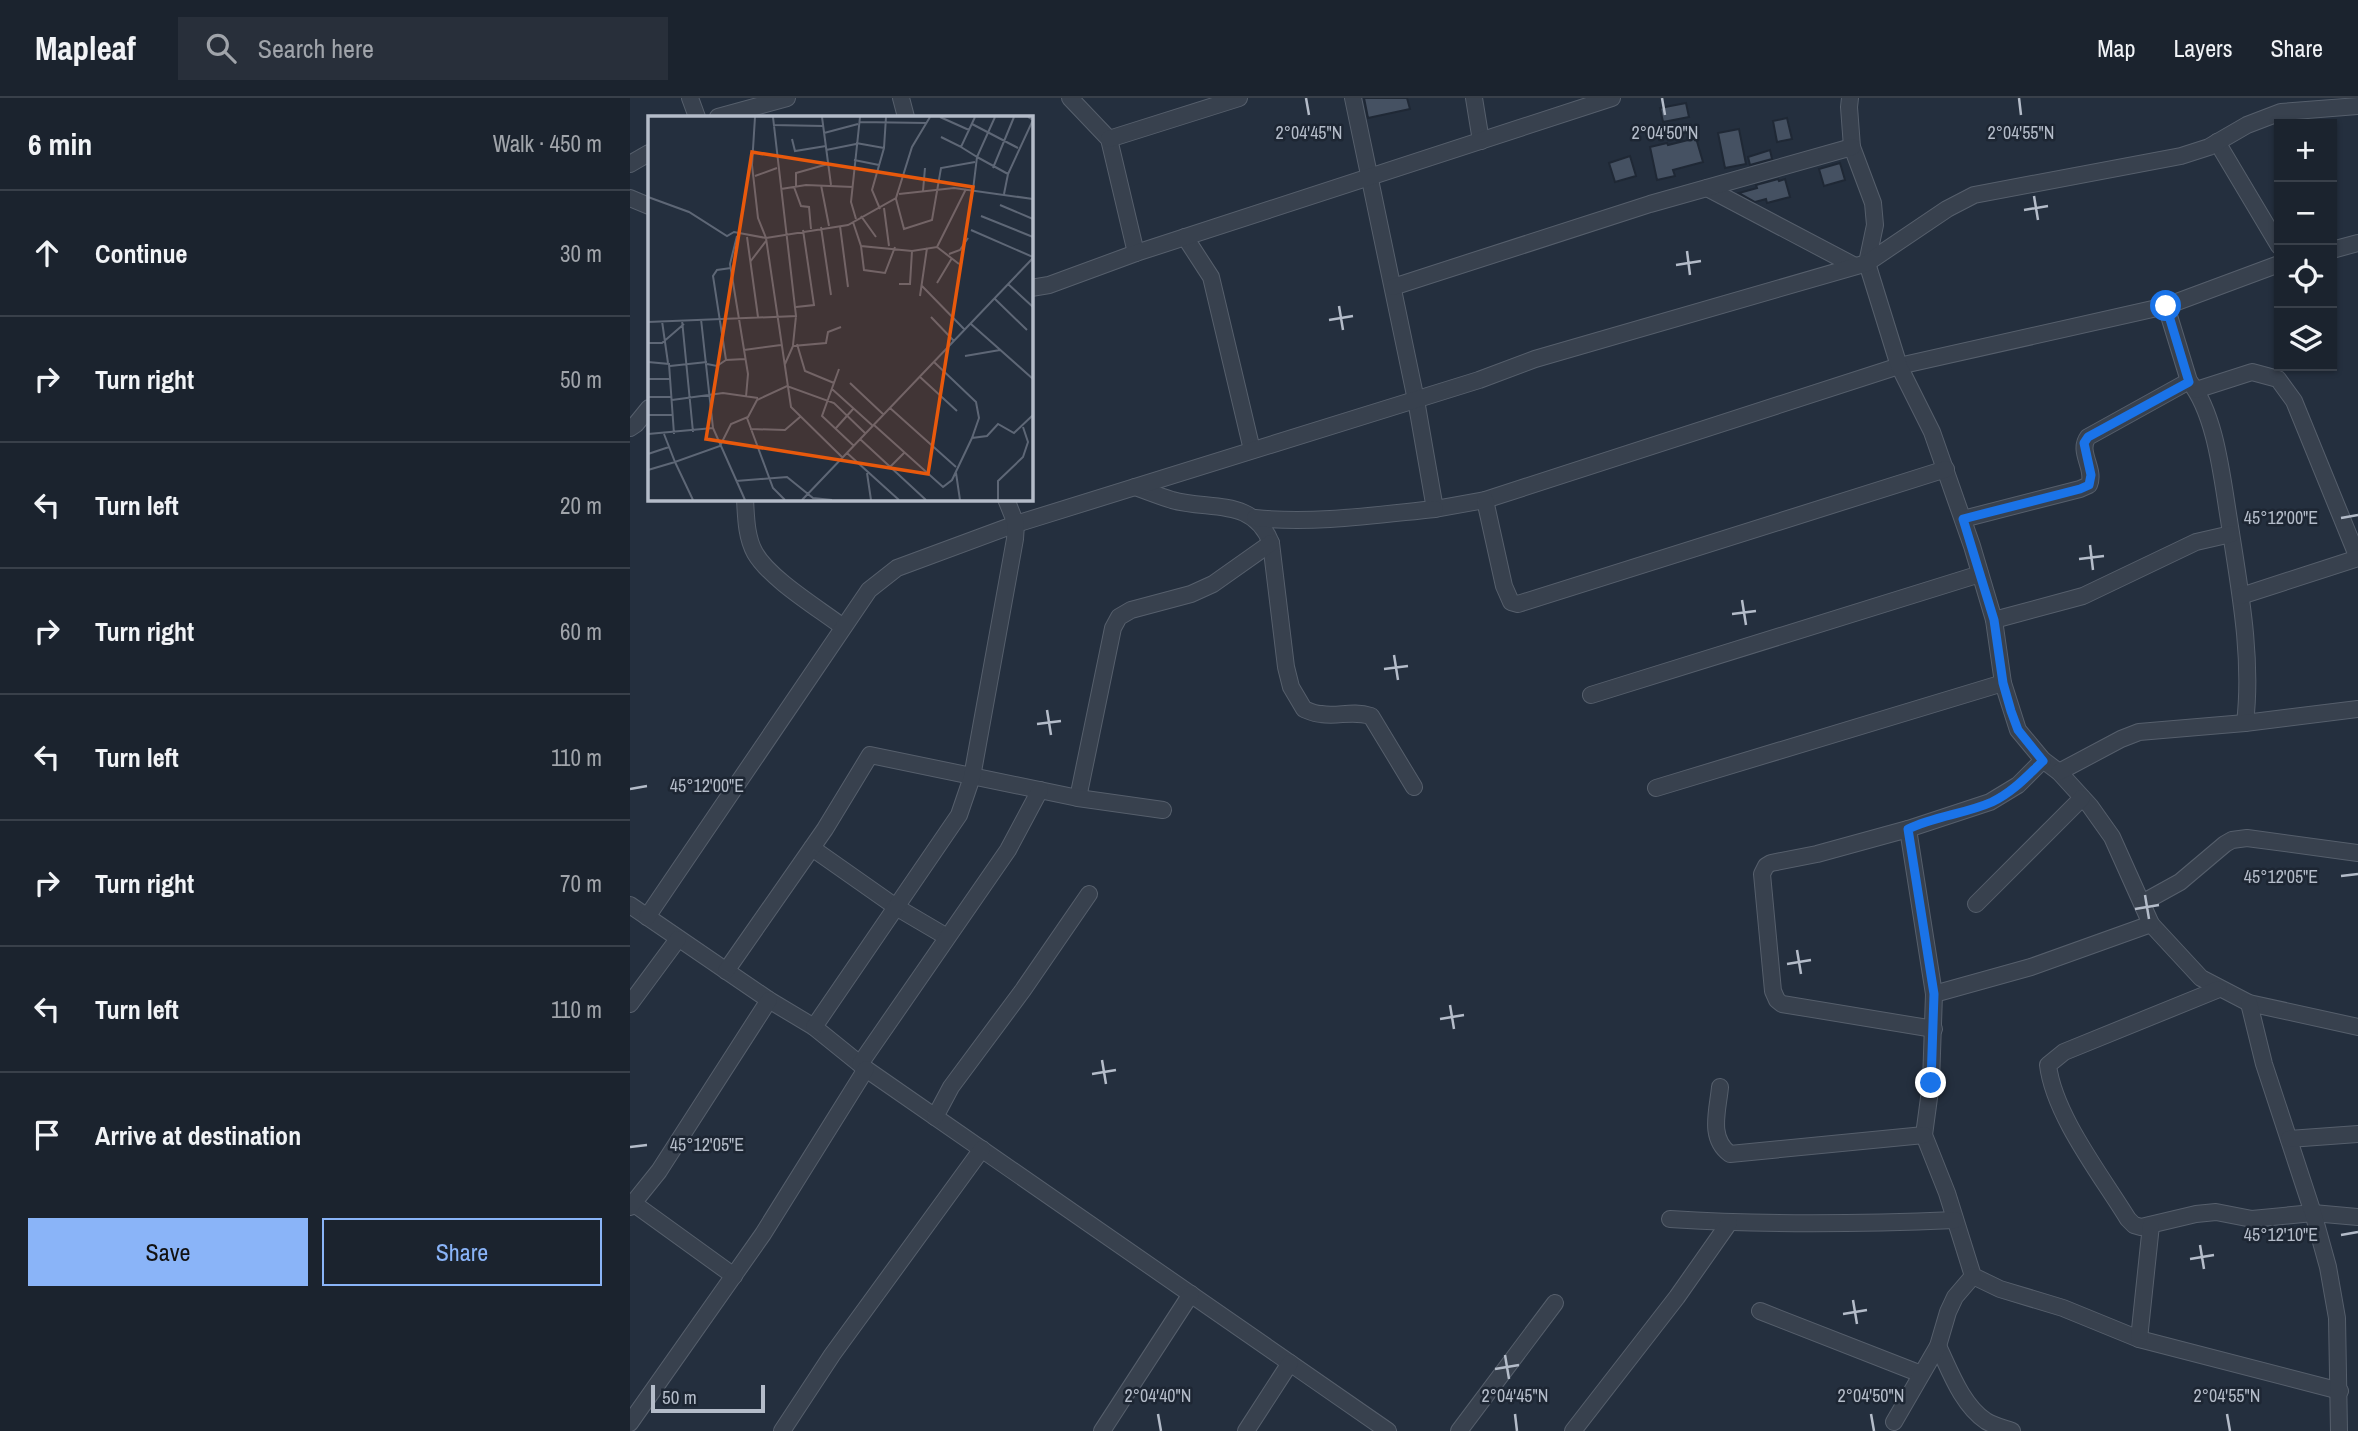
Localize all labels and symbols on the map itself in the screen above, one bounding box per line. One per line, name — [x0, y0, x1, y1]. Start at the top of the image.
inset map — [648, 116, 1032, 500]
text: 2°04'45"N — [1276, 120, 1342, 145]
text: 2°04'50"N — [1632, 120, 1698, 145]
text: 2°04'55"N — [1988, 120, 2054, 145]
route start — [2150, 290, 2181, 321]
text: 45°12'00"E — [2244, 505, 2318, 530]
text: 45°12'00"E — [670, 773, 744, 798]
text: 45°12'05"E — [2244, 864, 2318, 889]
route end — [1915, 1067, 1946, 1098]
text: 45°12'05"E — [670, 1132, 744, 1157]
text: 45°12'10"E — [2244, 1222, 2318, 1247]
scale bar — [651, 1382, 765, 1414]
text: 2°04'40"N — [1125, 1383, 1191, 1408]
text: 2°04'45"N — [1482, 1383, 1548, 1408]
text: 2°04'50"N — [1838, 1383, 1904, 1408]
text: 2°04'55"N — [2194, 1383, 2260, 1408]

